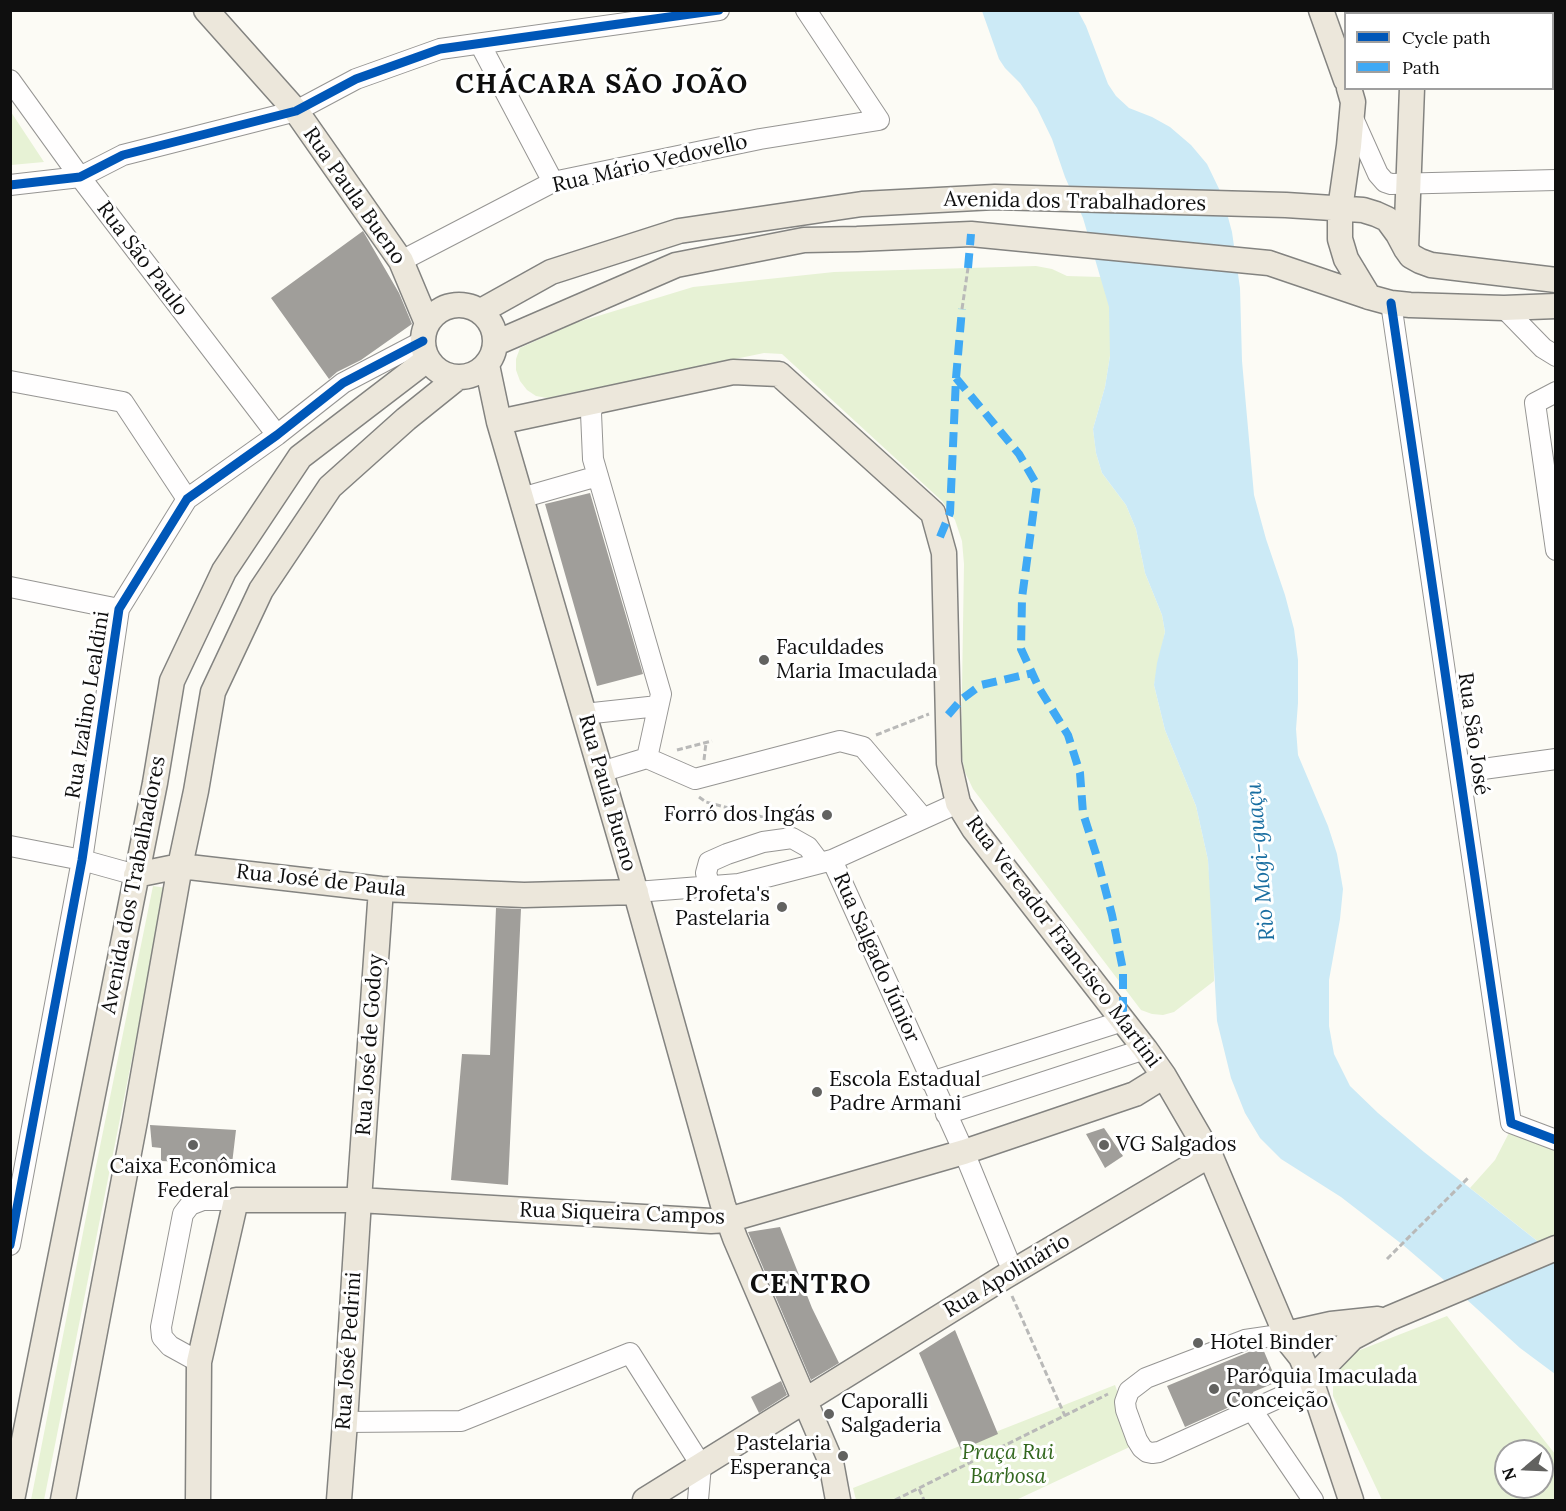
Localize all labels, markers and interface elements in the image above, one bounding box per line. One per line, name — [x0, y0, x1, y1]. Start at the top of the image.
legend — [1344, 12, 1554, 90]
text: Cycle path — [1402, 26, 1491, 49]
text: Path — [1402, 56, 1440, 79]
district label: CHÁCARA SÃO JOÃO — [455, 69, 749, 101]
street label: Rua Paula Bueno — [297, 122, 411, 270]
street label: Rua Mário Vedovello — [550, 129, 750, 199]
street label: Avenida dos Trabalhadores — [944, 187, 1206, 217]
street label: Rua São Paulo — [91, 197, 193, 321]
street label: Rua Izalino Lealdini — [61, 609, 115, 801]
place label: Faculdades Maria Imaculada — [776, 635, 938, 685]
marker: Faculdades Maria Imaculada — [757, 653, 771, 667]
street label: Rua São José — [1452, 671, 1494, 797]
street label: Rua Paula Bueno — [573, 712, 641, 874]
street label: Avenida dos Trabalhadores — [97, 754, 171, 1016]
water label: Rio Mogi-guaçu — [1241, 782, 1281, 942]
place label: Forró dos Ingás — [664, 802, 815, 828]
marker: Forró dos Ingás — [820, 808, 834, 822]
street label: Rua Vereador Francisco Martini — [960, 811, 1166, 1073]
street label: Rua José de Paula — [235, 860, 407, 902]
street label: Rua Salgado Júnior — [827, 869, 925, 1047]
place label: Profeta's Pastelaria — [675, 882, 770, 932]
marker: Profeta's Pastelaria — [775, 900, 789, 914]
street label: Rua José de Godoy — [351, 953, 389, 1137]
place label: Escola Estadual Padre Armani — [829, 1067, 981, 1117]
marker: Escola Estadual Padre Armani — [810, 1085, 824, 1099]
place label: VG Salgados — [1116, 1132, 1236, 1158]
marker: Caixa Econômica Federal — [186, 1138, 200, 1152]
marker: VG Salgados — [1097, 1138, 1111, 1152]
place label: Caixa Econômica Federal — [110, 1154, 276, 1204]
street label: Rua Siqueira Campos — [519, 1198, 725, 1230]
street label: Rua Apolinário — [939, 1228, 1075, 1324]
district label: CENTRO — [750, 1269, 872, 1301]
street label: Rua José Pedrini — [331, 1271, 367, 1431]
place label: Hotel Binder — [1210, 1330, 1334, 1356]
marker: Hotel Binder — [1191, 1336, 1205, 1350]
place label: Paróquia Imaculada Conceição — [1226, 1364, 1418, 1414]
marker: Paróquia Imaculada Conceição — [1207, 1382, 1221, 1396]
place label: Caporalli Salgaderia — [841, 1389, 942, 1439]
marker: Caporalli Salgaderia — [822, 1407, 836, 1421]
place label: Pastelaria Esperança — [730, 1431, 831, 1481]
north arrow — [1494, 1439, 1554, 1499]
park label: Praça Rui Barbosa — [962, 1440, 1054, 1490]
marker: Pastelaria Esperança — [836, 1449, 850, 1463]
text: N — [1497, 1465, 1520, 1483]

